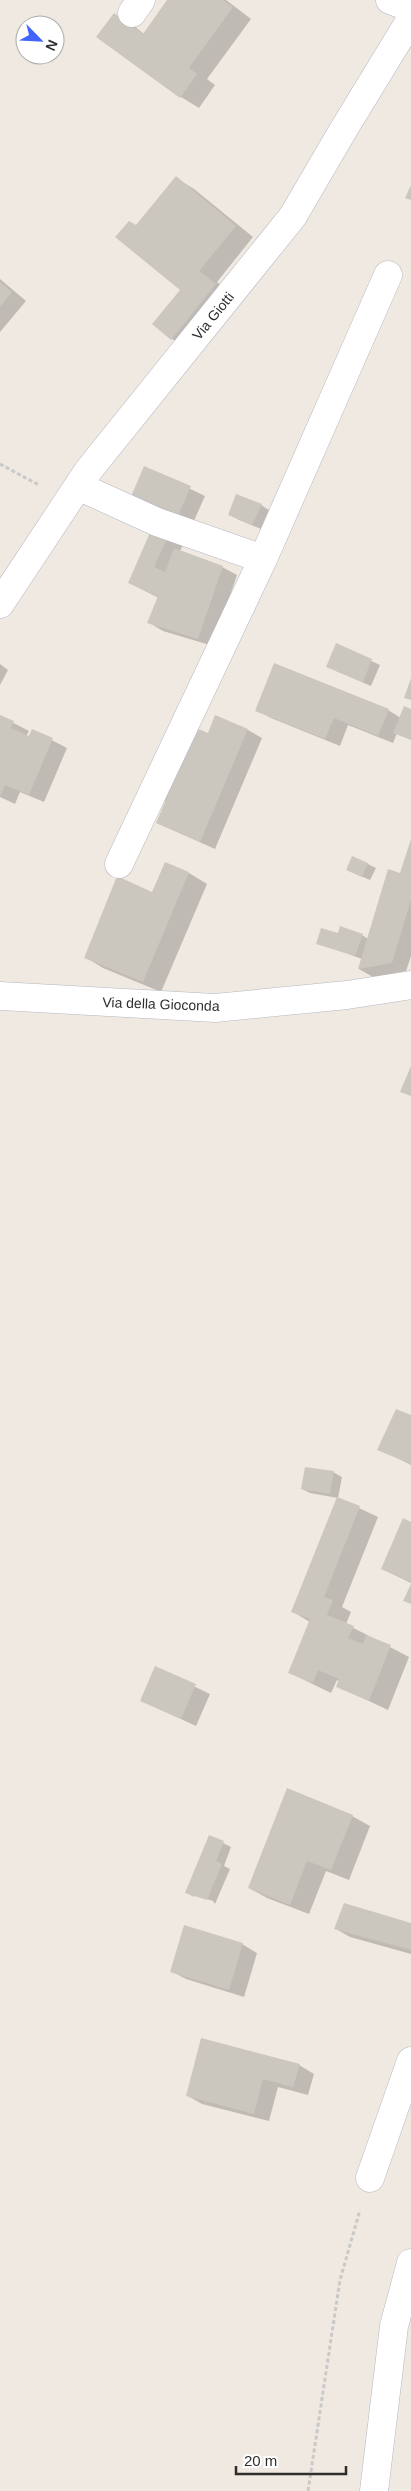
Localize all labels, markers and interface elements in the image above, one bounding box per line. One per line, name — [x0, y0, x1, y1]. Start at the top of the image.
north arrow — [15, 15, 65, 65]
text: N — [43, 37, 61, 53]
street label: Via Giotti — [189, 289, 237, 343]
street label: Via della Gioconda — [102, 994, 220, 1014]
scale bar — [236, 2444, 346, 2476]
text: 20 m — [244, 2452, 277, 2469]

